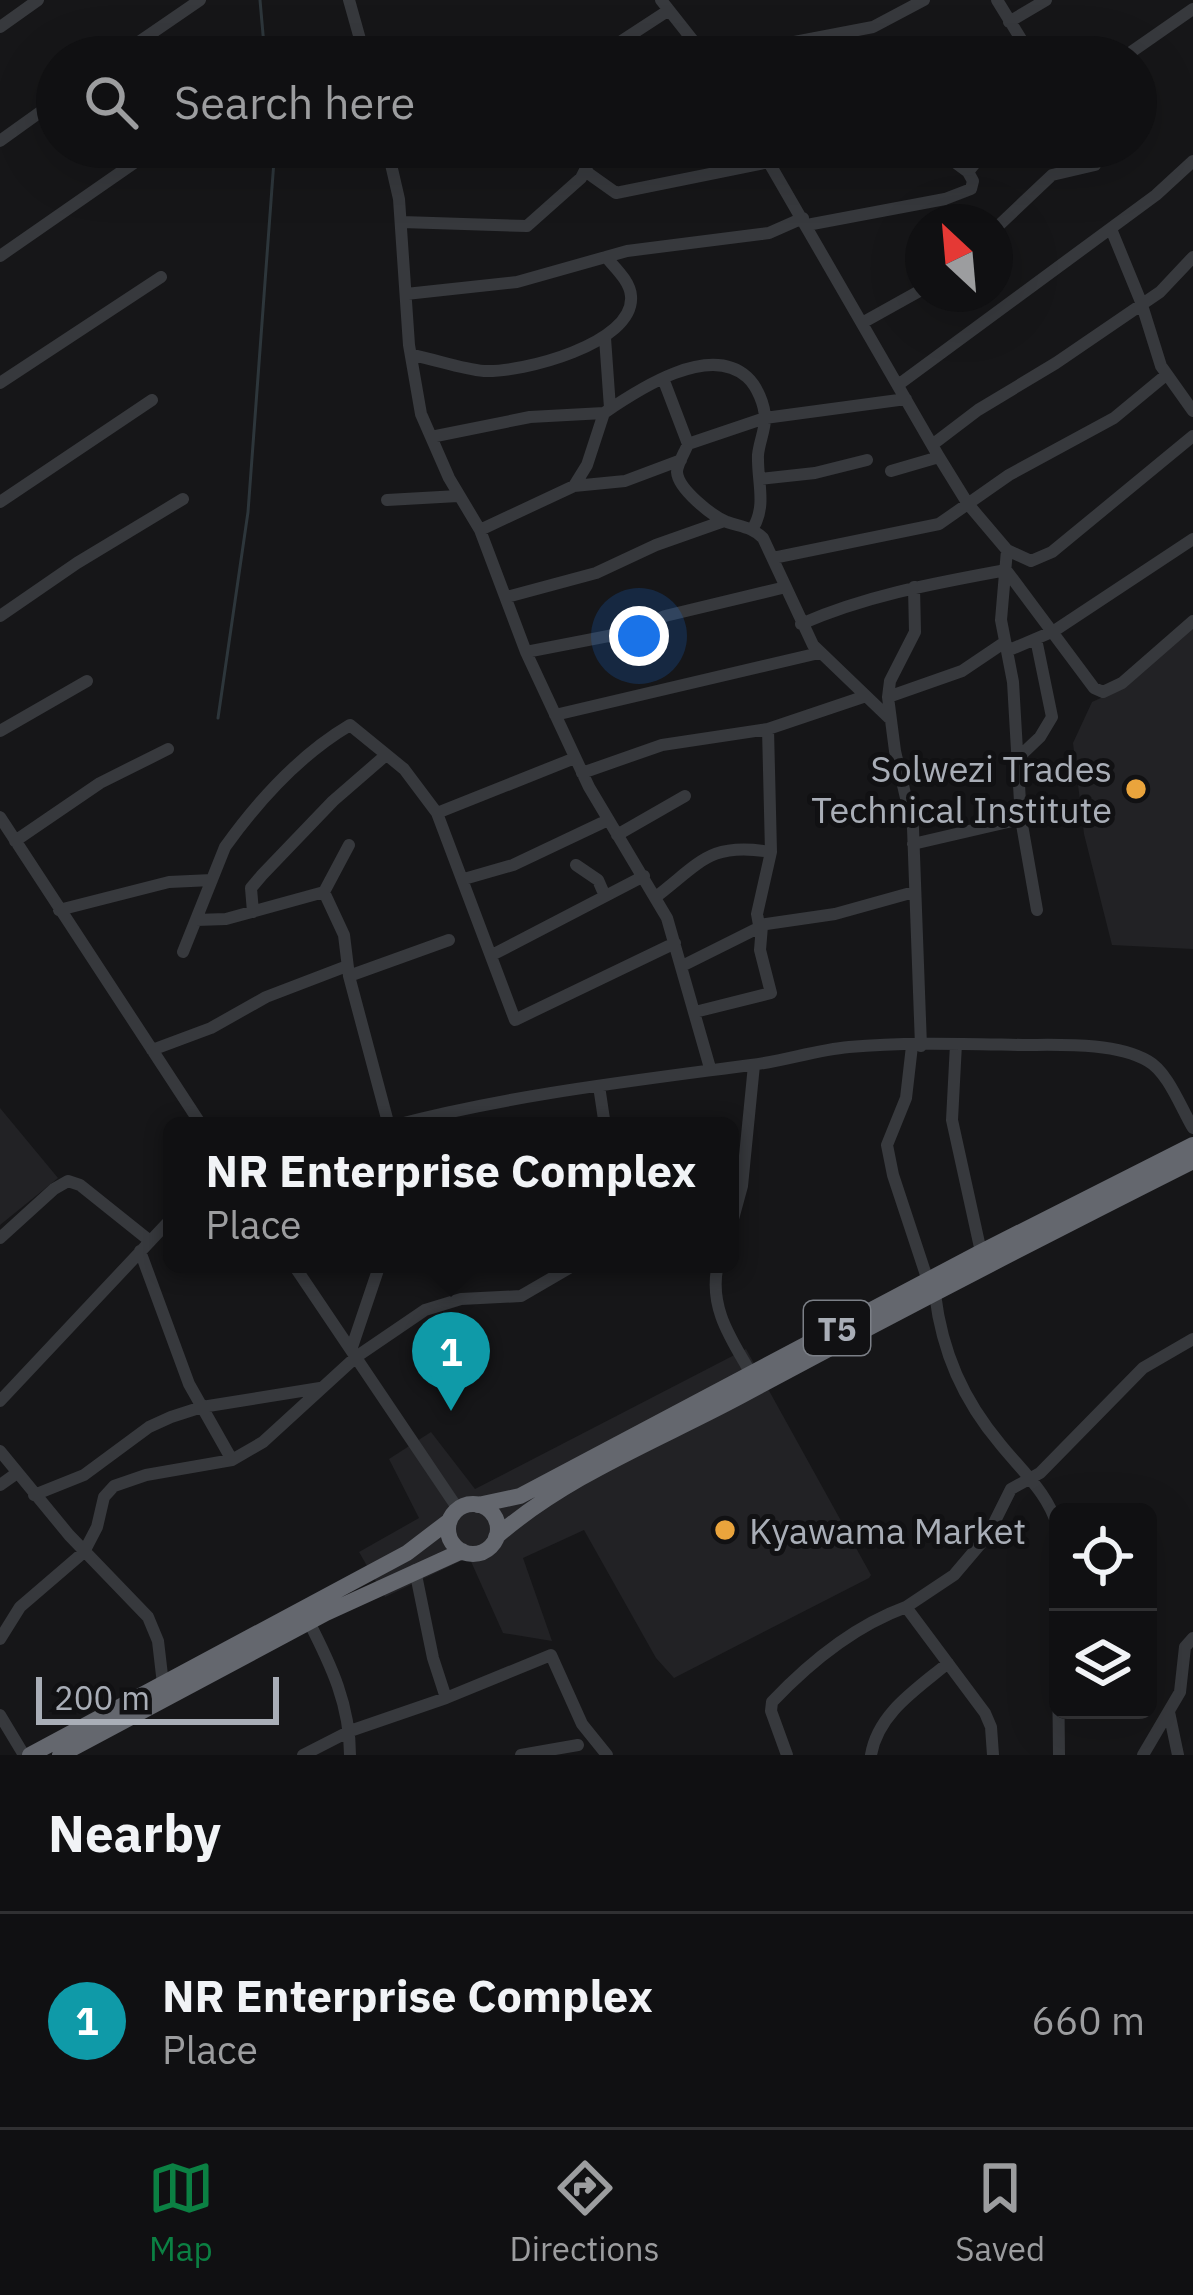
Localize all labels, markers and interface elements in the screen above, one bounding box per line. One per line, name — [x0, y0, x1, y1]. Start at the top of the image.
search box — [36, 36, 1157, 168]
icon: search — [78, 69, 144, 135]
text: Search here — [174, 73, 415, 131]
north arrow — [905, 204, 1013, 312]
your location — [609, 606, 669, 666]
place label: Solwezi Trades Technical Institute — [811, 745, 1112, 833]
marker: Solwezi Trades Technical Institute — [1123, 776, 1149, 802]
popup — [163, 1117, 739, 1273]
text: NR Enterprise Complex — [206, 1141, 696, 1199]
text: Place — [206, 1199, 301, 1250]
road number: T5 — [804, 1301, 870, 1355]
pin: 1 — [412, 1312, 490, 1411]
map controls — [1049, 1503, 1157, 1719]
button: locate — [1049, 1503, 1157, 1611]
place label: Kyawama Market — [749, 1507, 1026, 1554]
marker: Kyawama Market — [712, 1517, 738, 1543]
button: layers — [1049, 1611, 1157, 1719]
scale bar — [36, 1671, 279, 1724]
text: 200 m — [54, 1676, 150, 1719]
text: Nearby — [48, 1800, 221, 1866]
text: NR Enterprise Complex — [162, 1966, 653, 2024]
text: 1 — [75, 1995, 99, 2046]
text: 660 m — [1032, 1995, 1145, 2046]
text: Place — [162, 2024, 258, 2075]
tab: Map — [148, 2155, 214, 2270]
tab: Directions — [510, 2155, 660, 2270]
tab: Saved — [955, 2155, 1045, 2270]

